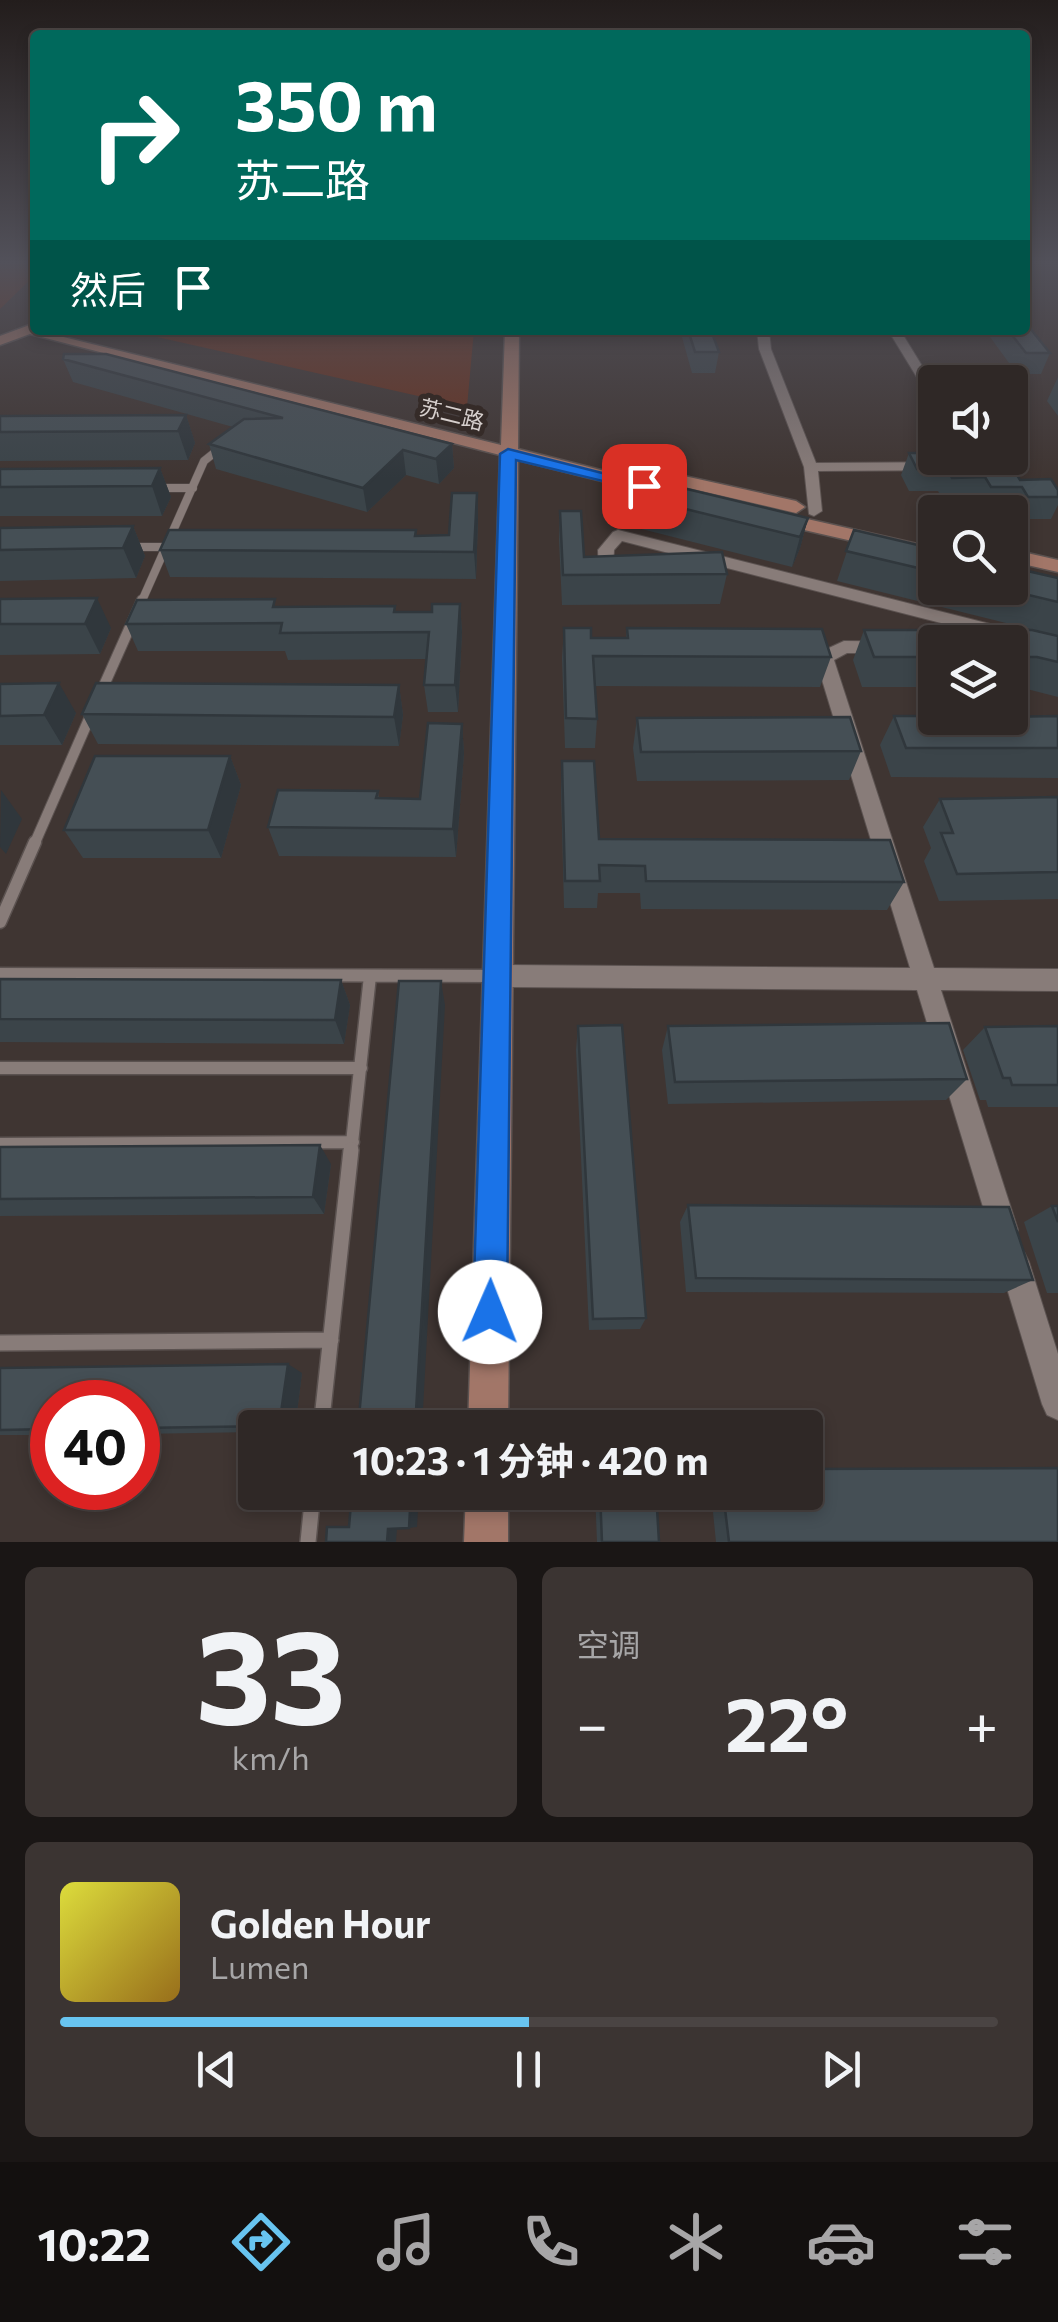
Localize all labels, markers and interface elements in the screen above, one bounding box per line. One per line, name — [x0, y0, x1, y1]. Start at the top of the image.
text: 350 m — [235, 60, 438, 145]
icon: right — [70, 70, 200, 200]
text: 苏二路 — [235, 151, 370, 206]
icon: arrive — [166, 260, 221, 315]
text: 然后 — [70, 265, 146, 312]
map controls — [918, 365, 1028, 735]
button: sound — [918, 365, 1028, 475]
street label: 苏二路 — [417, 393, 487, 435]
pin — [602, 444, 687, 529]
icon: arrive — [617, 459, 672, 514]
button: search — [918, 495, 1028, 605]
button: layers — [918, 625, 1028, 735]
position arrow — [438, 1260, 542, 1364]
speed limit sign: 40 — [30, 1380, 160, 1510]
text: 10:23 · 1 分钟 · 420 m — [353, 1436, 708, 1483]
text: 33 — [195, 1592, 346, 1751]
text: 空调 — [577, 1624, 641, 1664]
text: 22° — [725, 1676, 848, 1767]
text: − — [577, 1689, 608, 1756]
text: + — [966, 1689, 998, 1756]
text: km/h — [232, 1737, 310, 1777]
text: Golden Hour — [210, 1899, 431, 1946]
text: Lumen — [210, 1946, 309, 1986]
icon: previous — [189, 2042, 244, 2097]
icon: pause — [501, 2042, 556, 2097]
icon: next — [814, 2042, 869, 2097]
icon: directions — [226, 2207, 296, 2277]
icon: music — [371, 2207, 441, 2277]
icon: phone — [516, 2207, 586, 2277]
icon: climate — [661, 2207, 731, 2277]
icon: car — [806, 2207, 876, 2277]
icon: filters — [950, 2207, 1020, 2277]
text: 10:22 — [37, 2215, 151, 2270]

